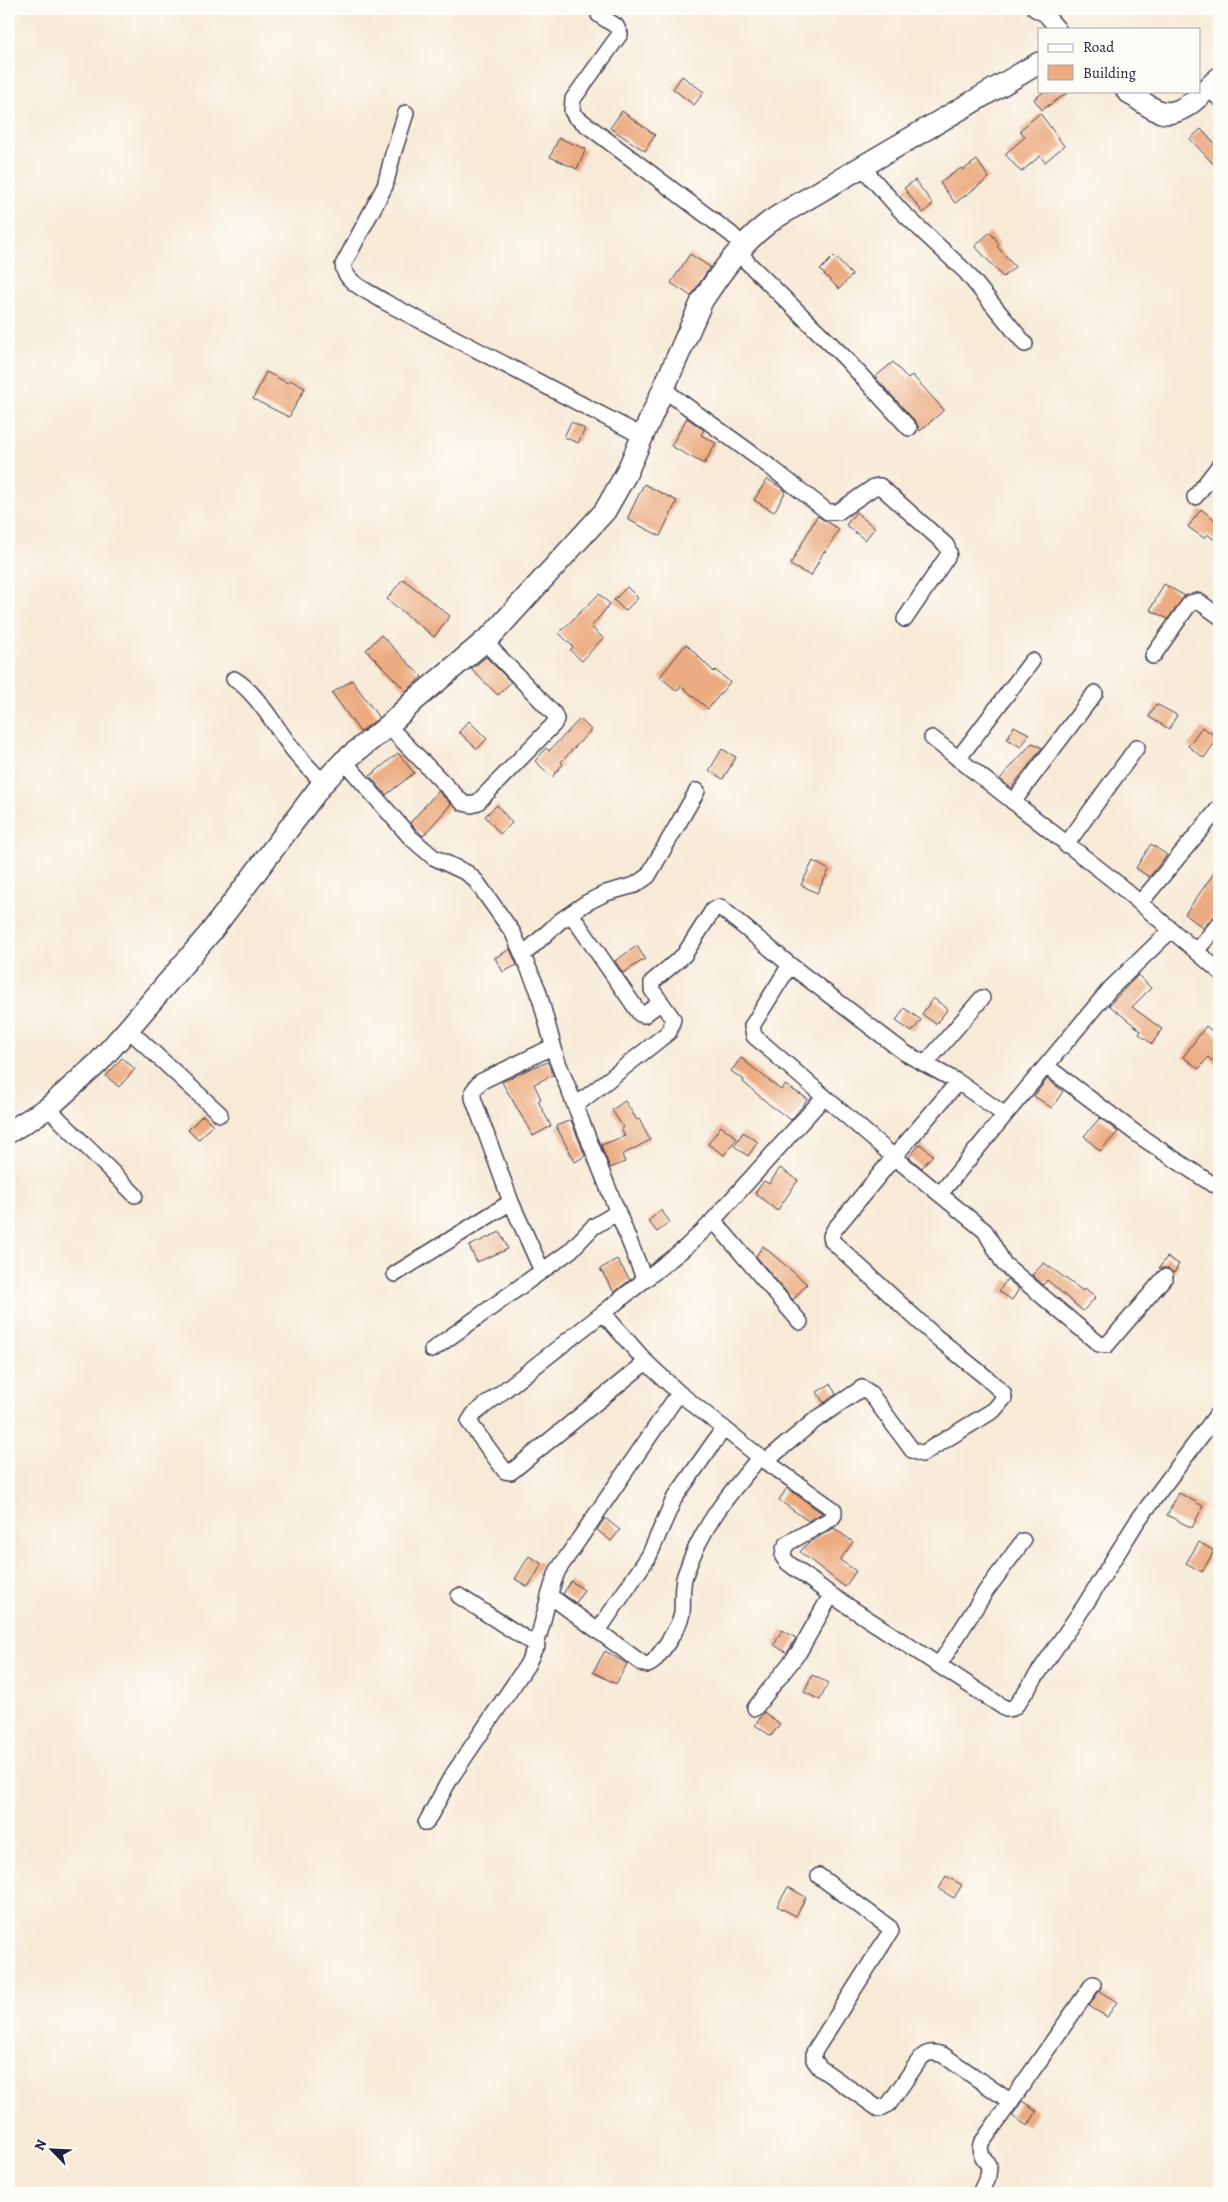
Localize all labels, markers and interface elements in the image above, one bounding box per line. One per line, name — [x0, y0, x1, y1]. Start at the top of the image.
legend — [1038, 28, 1200, 92]
text: Road — [1083, 37, 1115, 57]
text: Building — [1083, 63, 1136, 83]
north arrow — [28, 2124, 78, 2174]
text: N — [30, 2136, 51, 2153]

